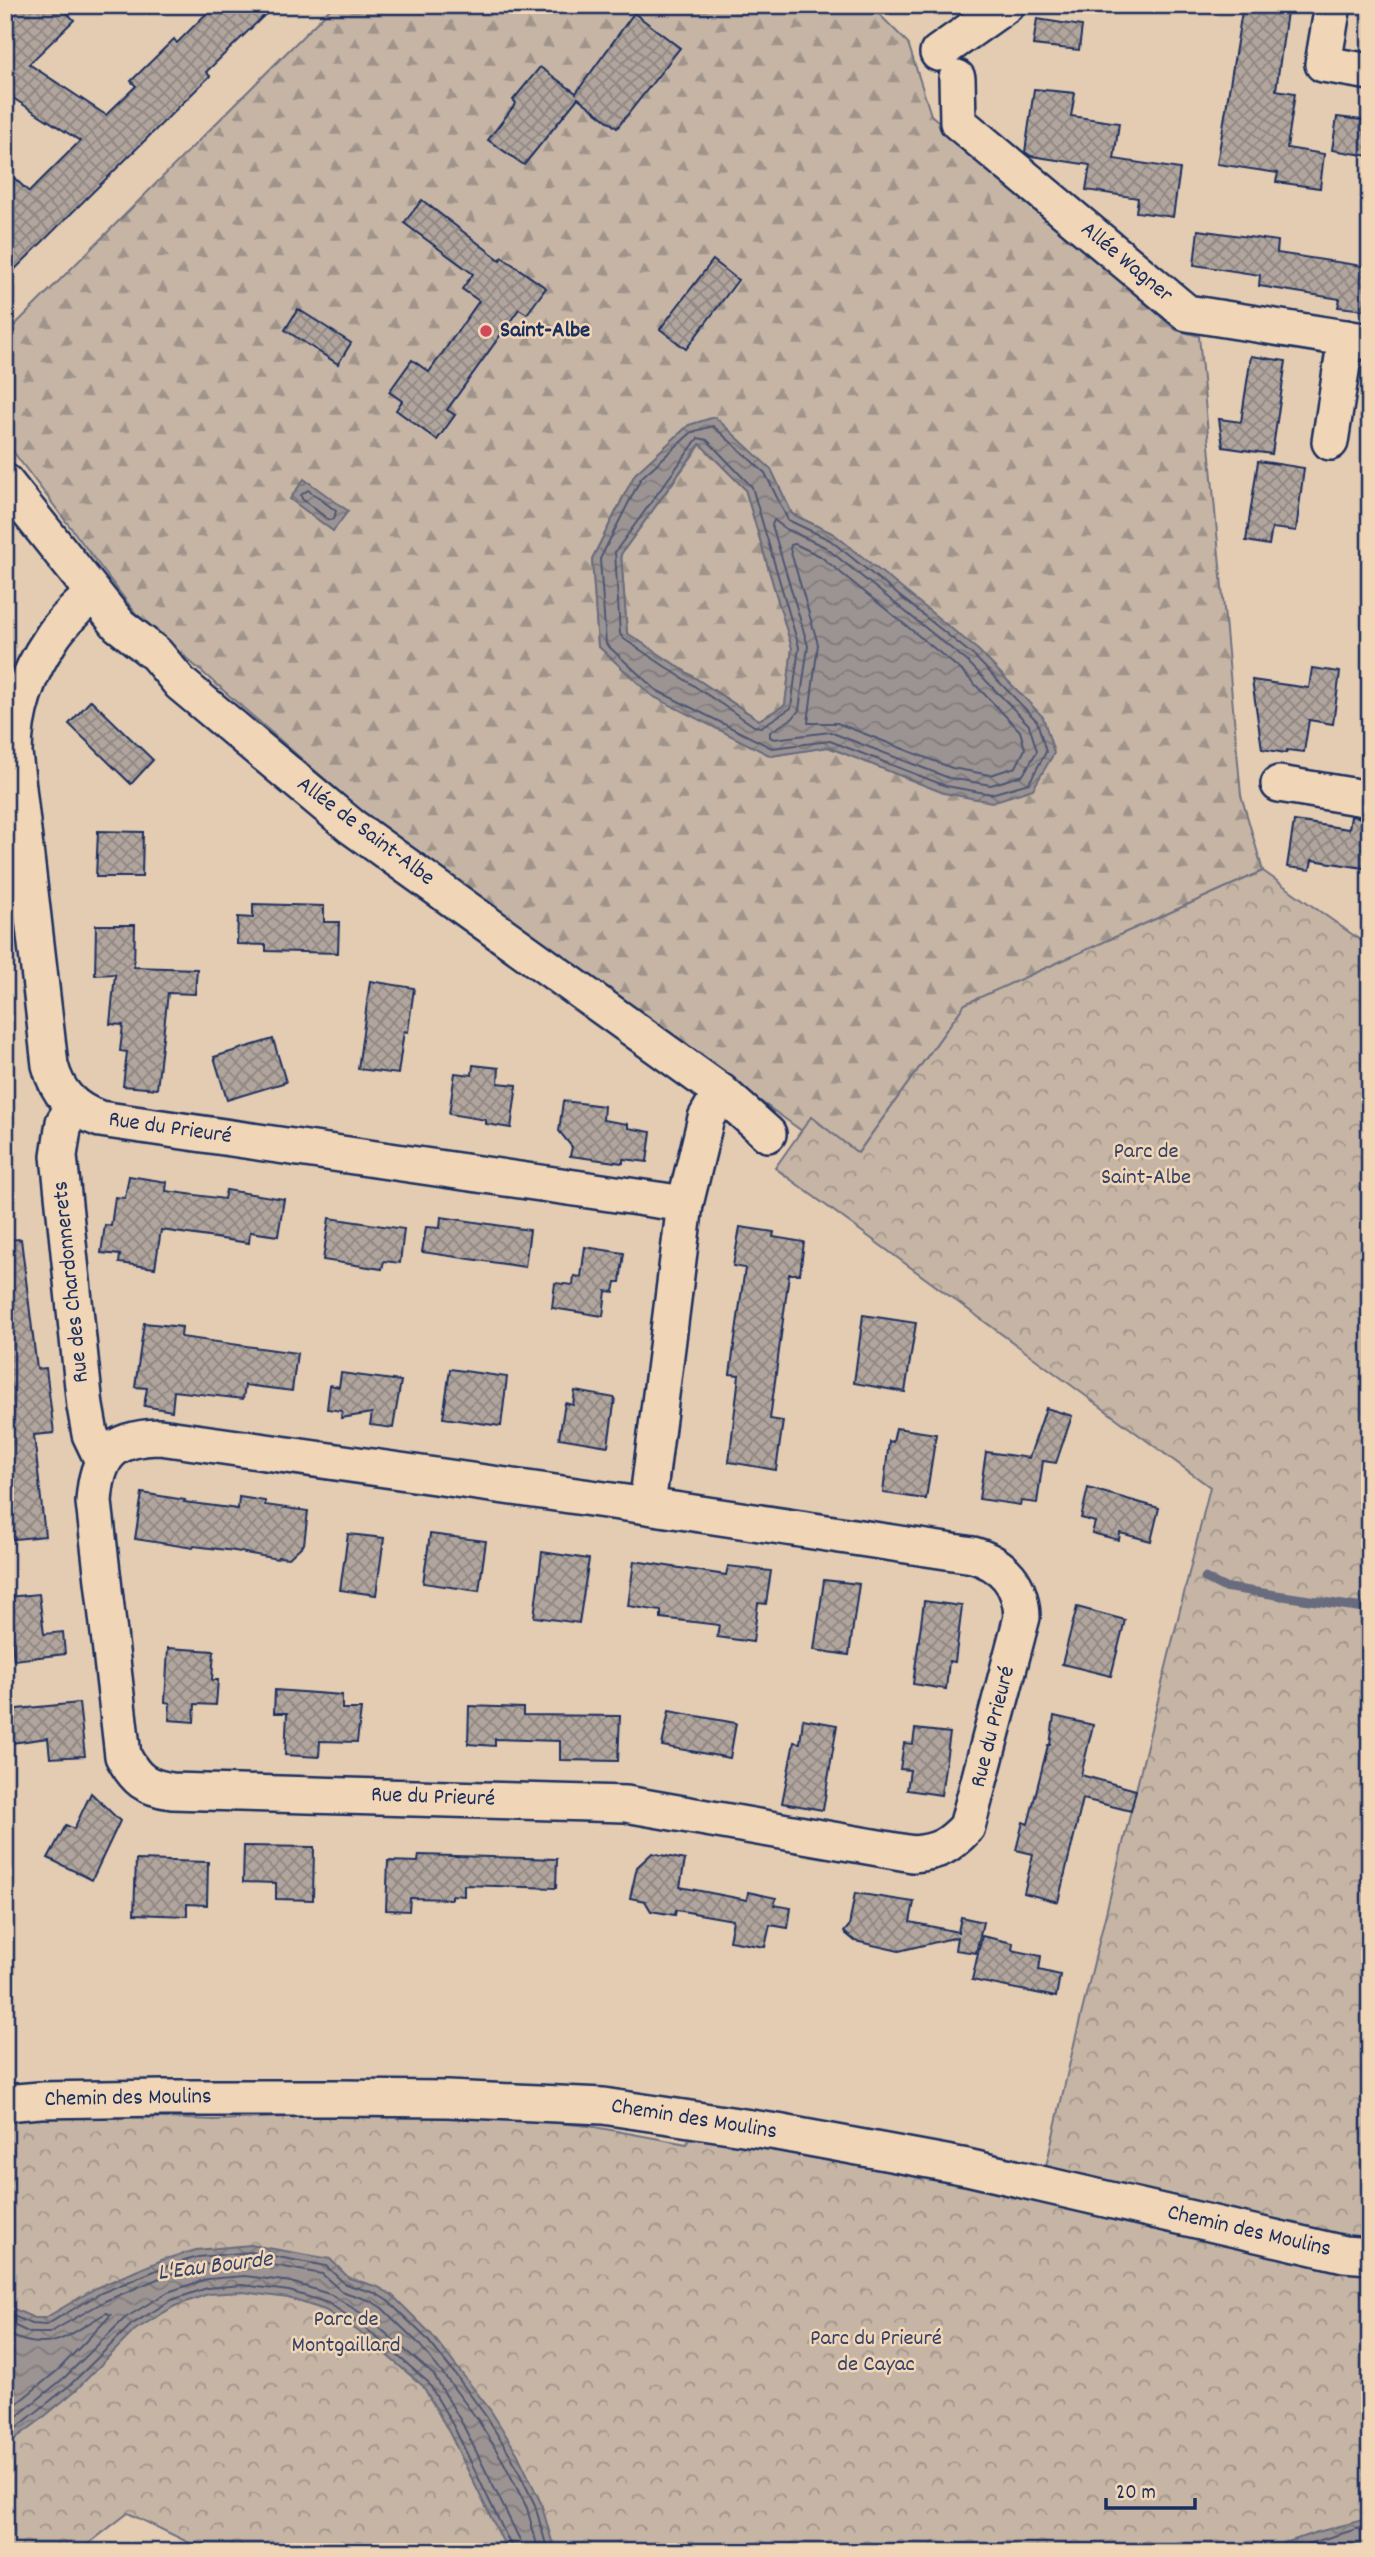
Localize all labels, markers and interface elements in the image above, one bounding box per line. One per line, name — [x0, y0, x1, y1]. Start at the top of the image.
street label: Allée Wagner — [1072, 214, 1180, 312]
place label: Saint-Albe — [500, 315, 590, 348]
marker: Saint-Albe — [478, 323, 494, 339]
street label: Allée de Saint-Albe — [289, 769, 441, 895]
street label: Rue du Prieuré — [106, 1104, 234, 1154]
park label: Parc de Saint-Albe — [1101, 1136, 1191, 1195]
street label: Rue des Chardonnerets — [45, 1179, 99, 1385]
street label: Rue du Prieuré — [963, 1663, 1025, 1791]
street label: Rue du Prieuré — [370, 1779, 496, 1817]
street label: Chemin des Moulins — [44, 2081, 212, 2117]
street label: Chemin des Moulins — [609, 2091, 779, 2149]
street label: Chemin des Moulins — [1164, 2197, 1334, 2267]
water label: L'Eau Bourde — [156, 2243, 276, 2291]
park label: Parc de Montgaillard — [292, 2304, 400, 2363]
park label: Parc du Prieuré de Cayac — [810, 2323, 942, 2382]
scale bar — [1106, 2466, 1195, 2510]
text: 20 m — [1116, 2479, 1156, 2509]

